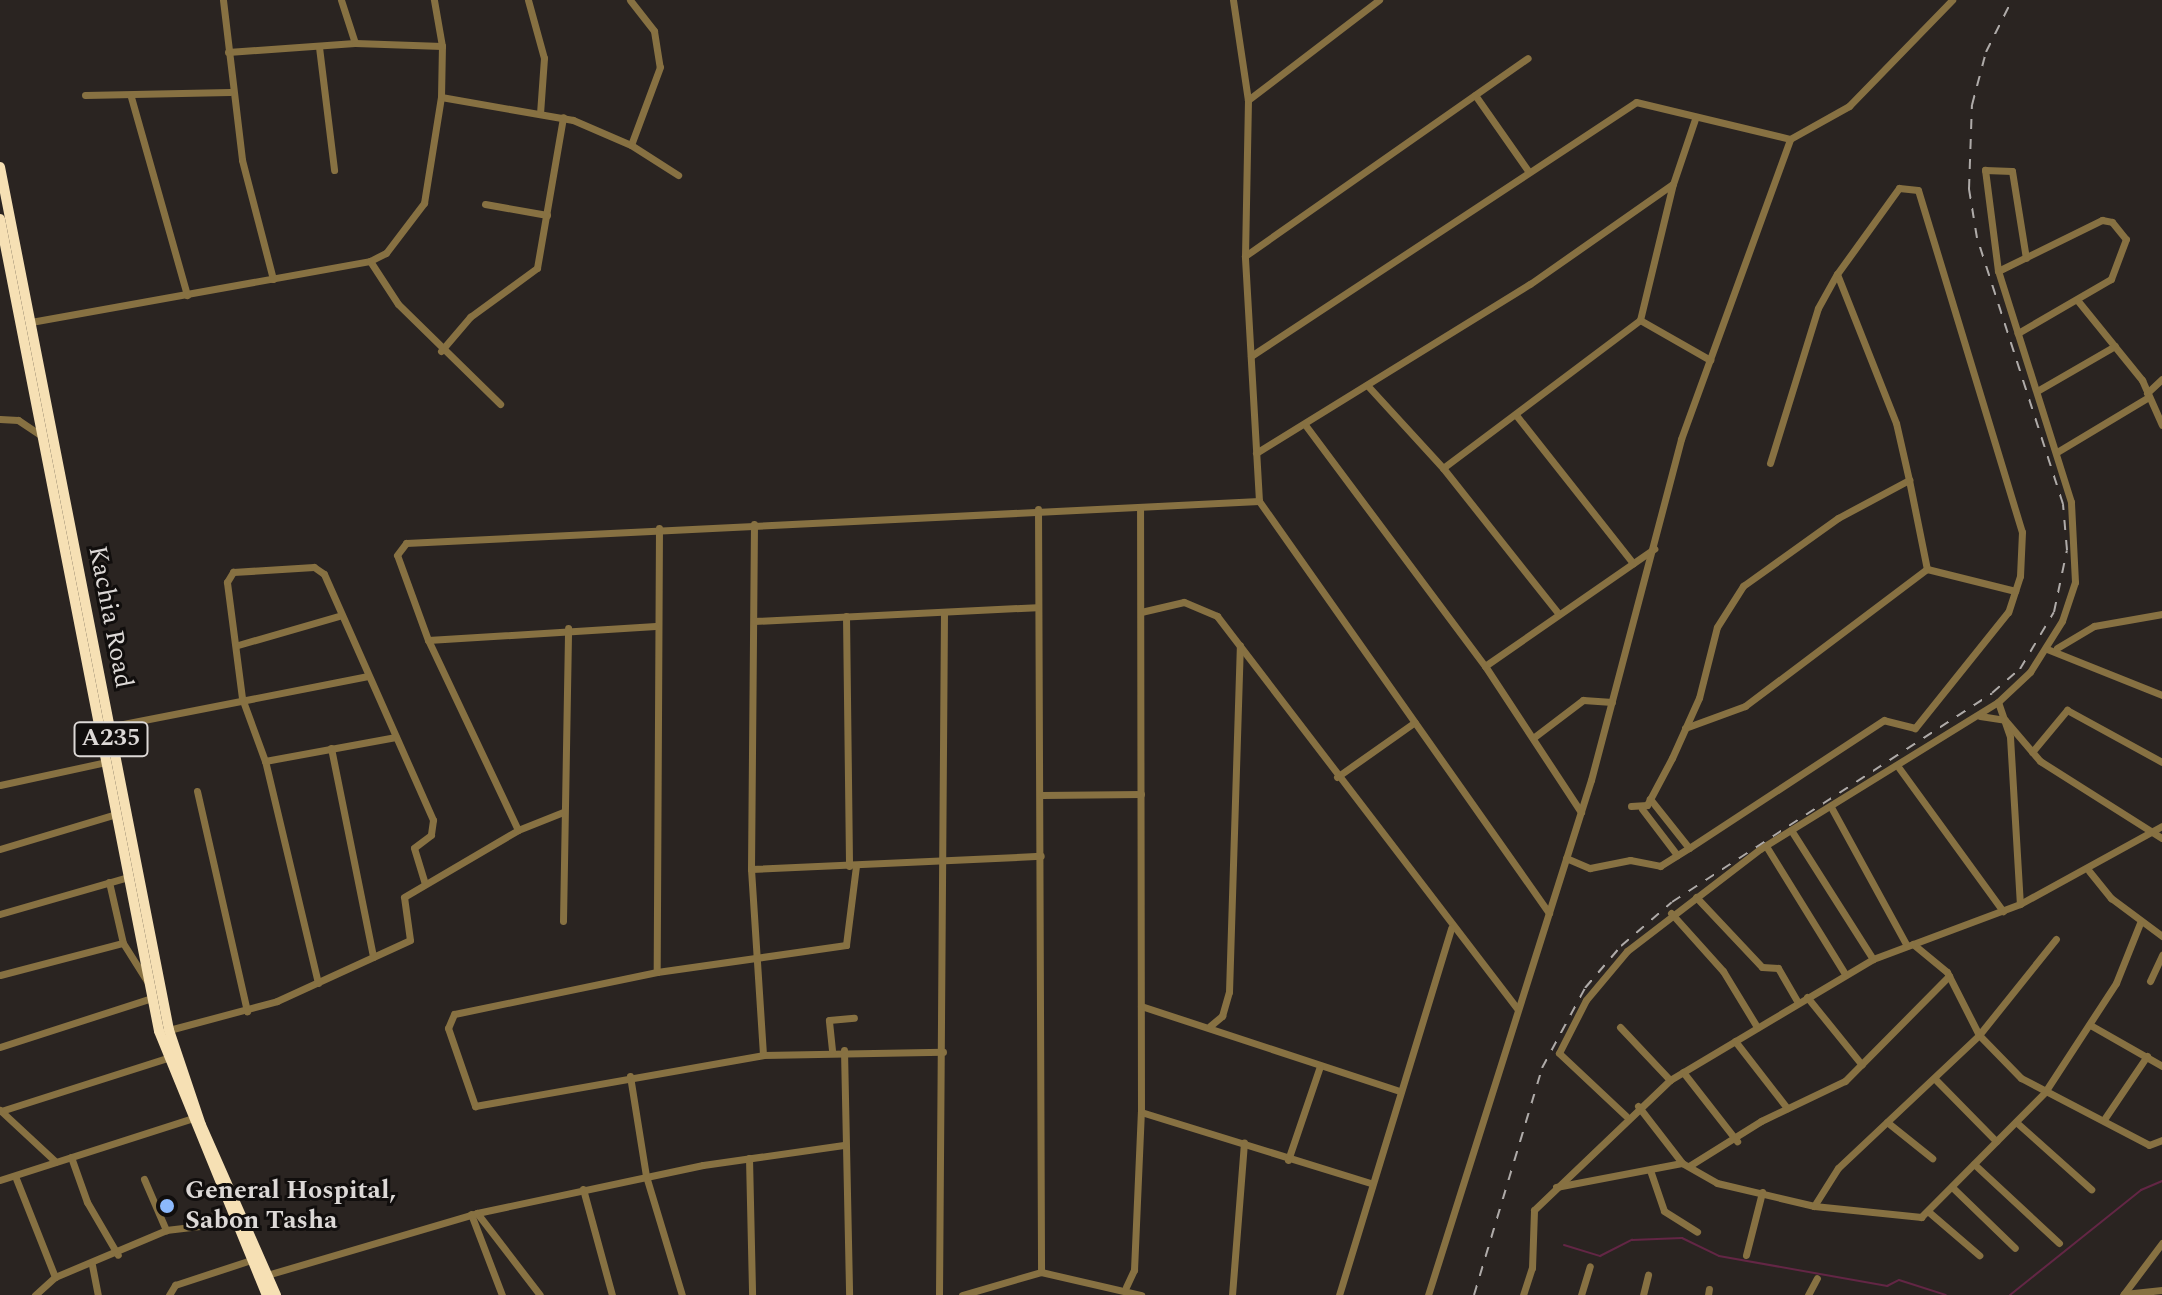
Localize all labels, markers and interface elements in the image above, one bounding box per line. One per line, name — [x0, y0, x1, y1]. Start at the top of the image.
street label: Kachia Road — [81, 543, 139, 691]
road number: A235 — [73, 719, 149, 759]
place label: General Hospital, Sabon Tasha — [185, 1175, 396, 1236]
marker: General Hospital, Sabon Tasha — [156, 1195, 178, 1217]

